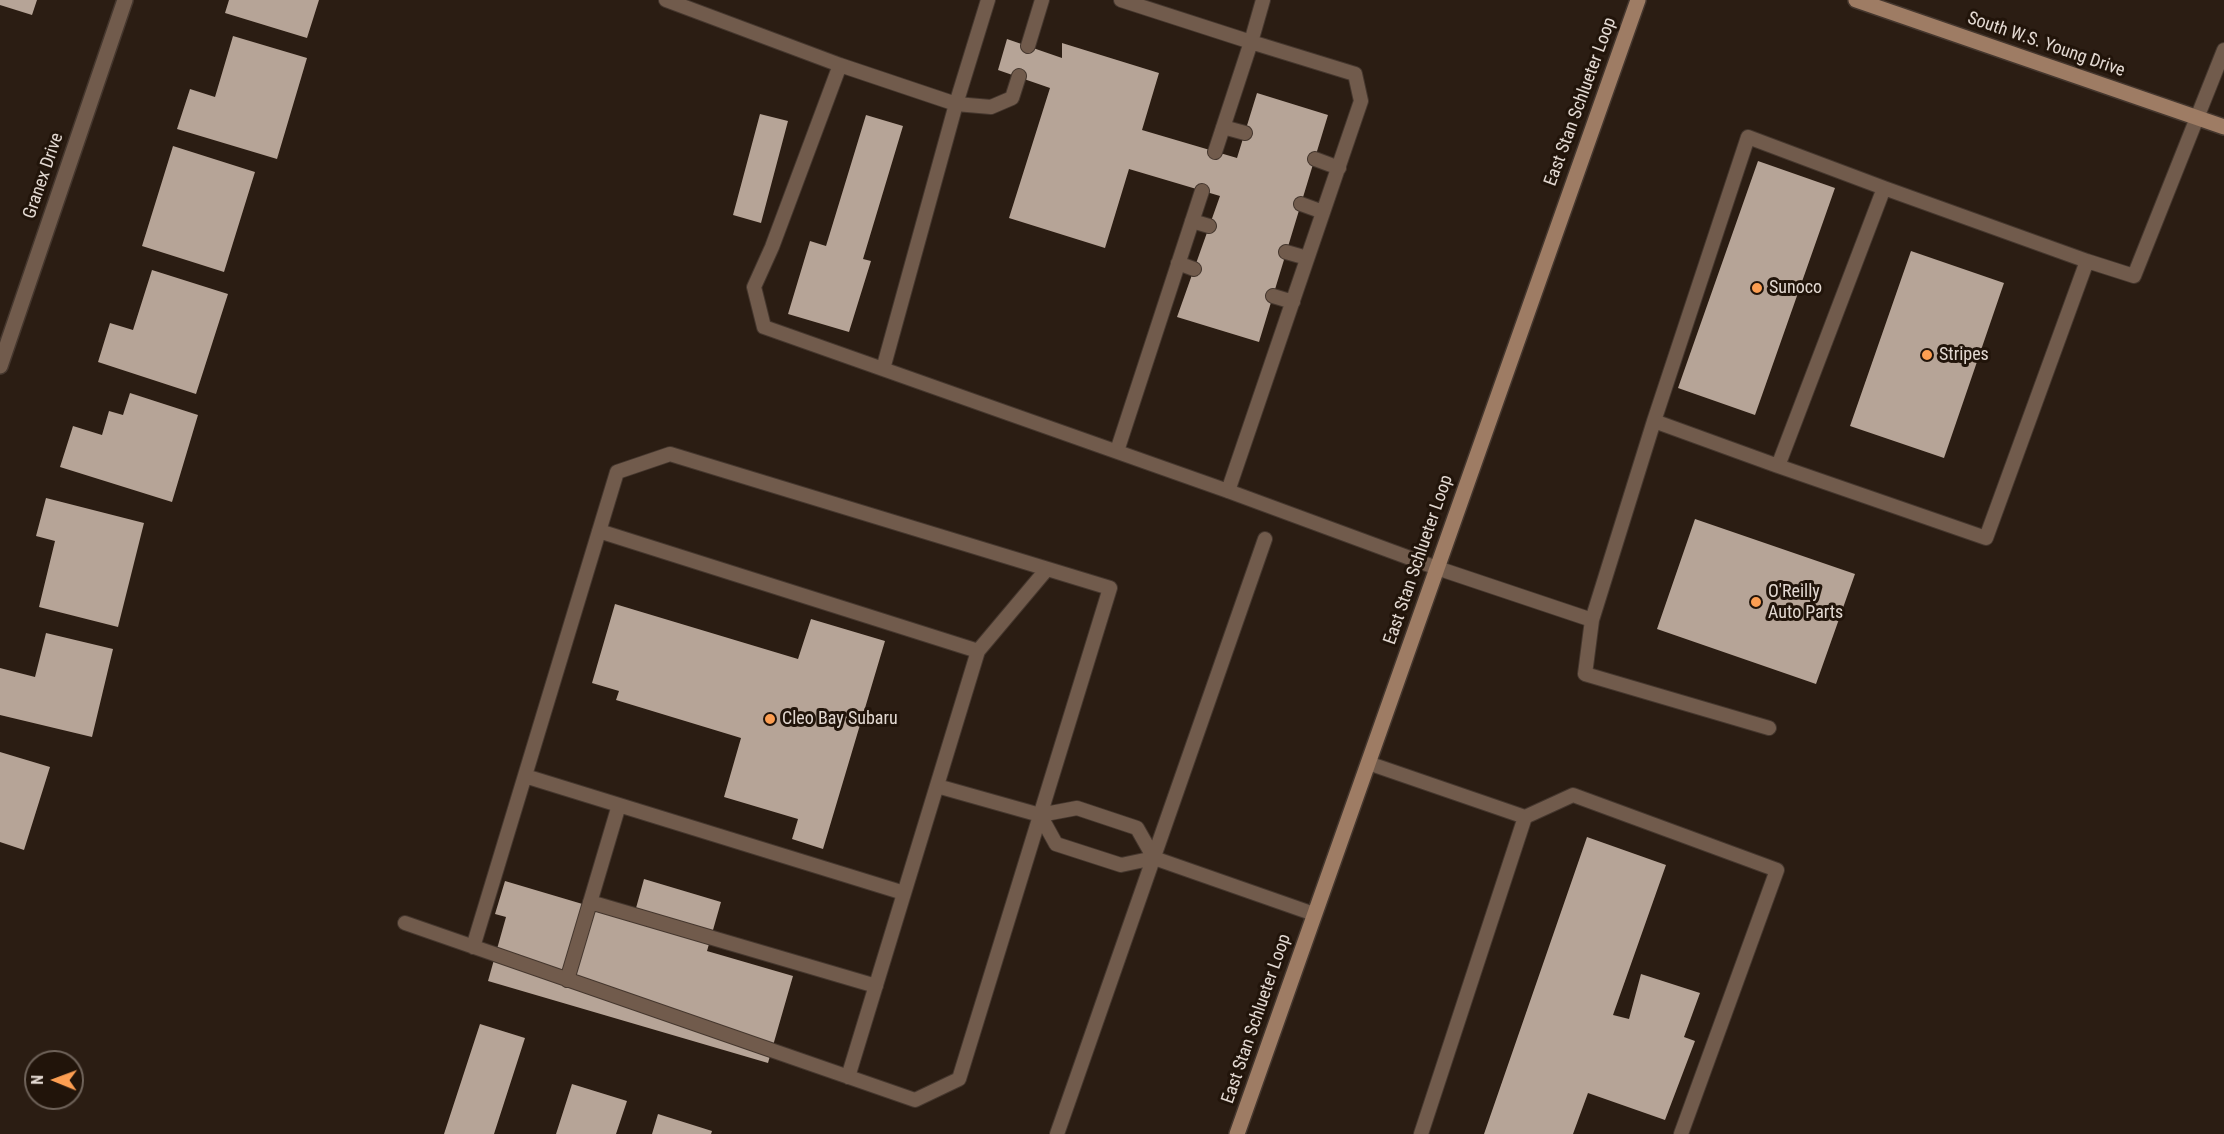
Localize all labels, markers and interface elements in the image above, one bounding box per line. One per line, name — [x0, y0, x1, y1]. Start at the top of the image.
street label: South W.S. Young Drive — [1964, 8, 2128, 82]
street label: East Stan Schlueter Loop — [1540, 15, 1622, 189]
street label: Granex Drive — [19, 130, 69, 222]
place label: Sunoco — [1769, 277, 1822, 299]
marker: Sunoco — [1750, 281, 1764, 295]
place label: Stripes — [1939, 344, 1989, 366]
marker: Stripes — [1920, 348, 1934, 362]
street label: East Stan Schlueter Loop — [1380, 472, 1458, 648]
place label: O'Reilly Auto Parts — [1768, 581, 1843, 624]
marker: O'Reilly Auto Parts — [1749, 595, 1763, 609]
place label: Cleo Bay Subaru — [782, 708, 898, 730]
marker: Cleo Bay Subaru — [763, 712, 777, 726]
street label: East Stan Schlueter Loop — [1218, 931, 1296, 1107]
north arrow — [24, 1050, 84, 1110]
text: N — [28, 1075, 47, 1085]

